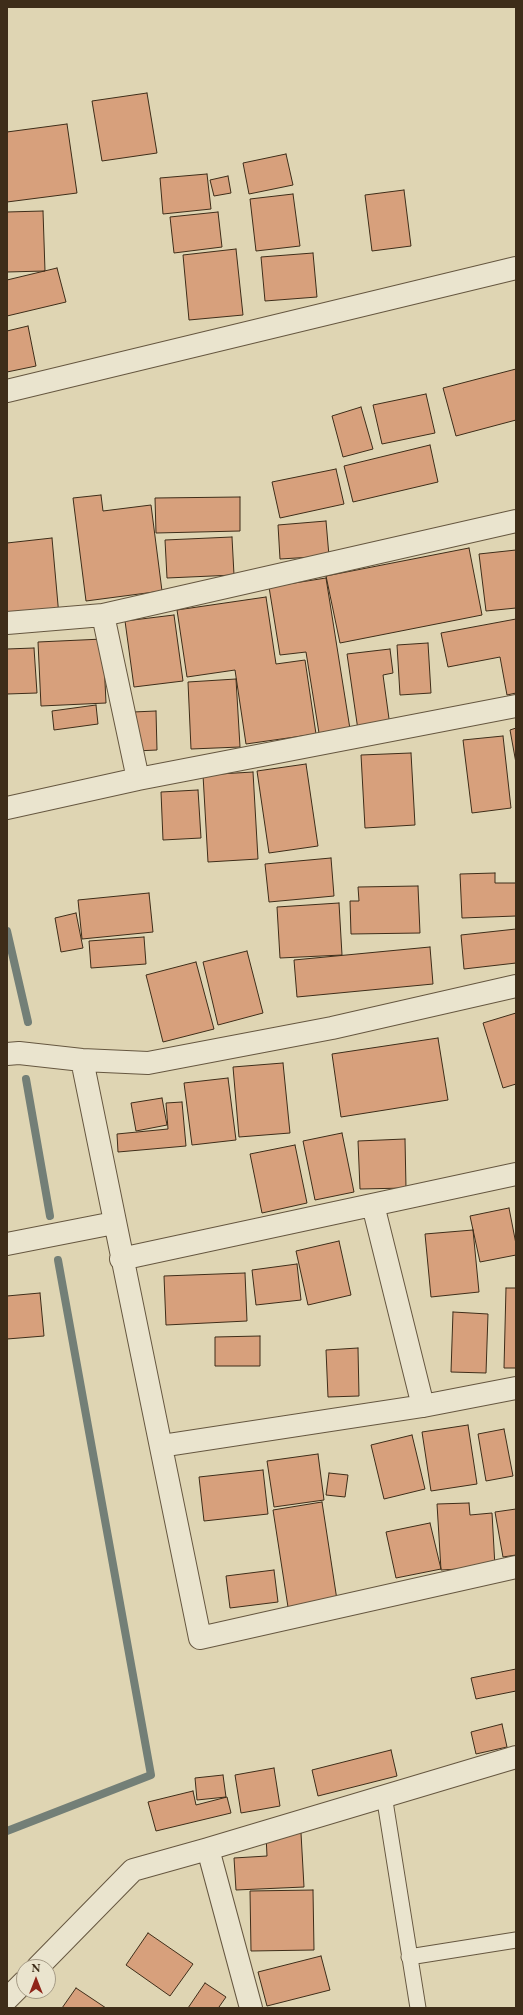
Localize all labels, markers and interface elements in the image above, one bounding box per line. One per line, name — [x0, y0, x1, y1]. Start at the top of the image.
north arrow — [16, 1959, 56, 1999]
text: N — [32, 1961, 40, 1975]

